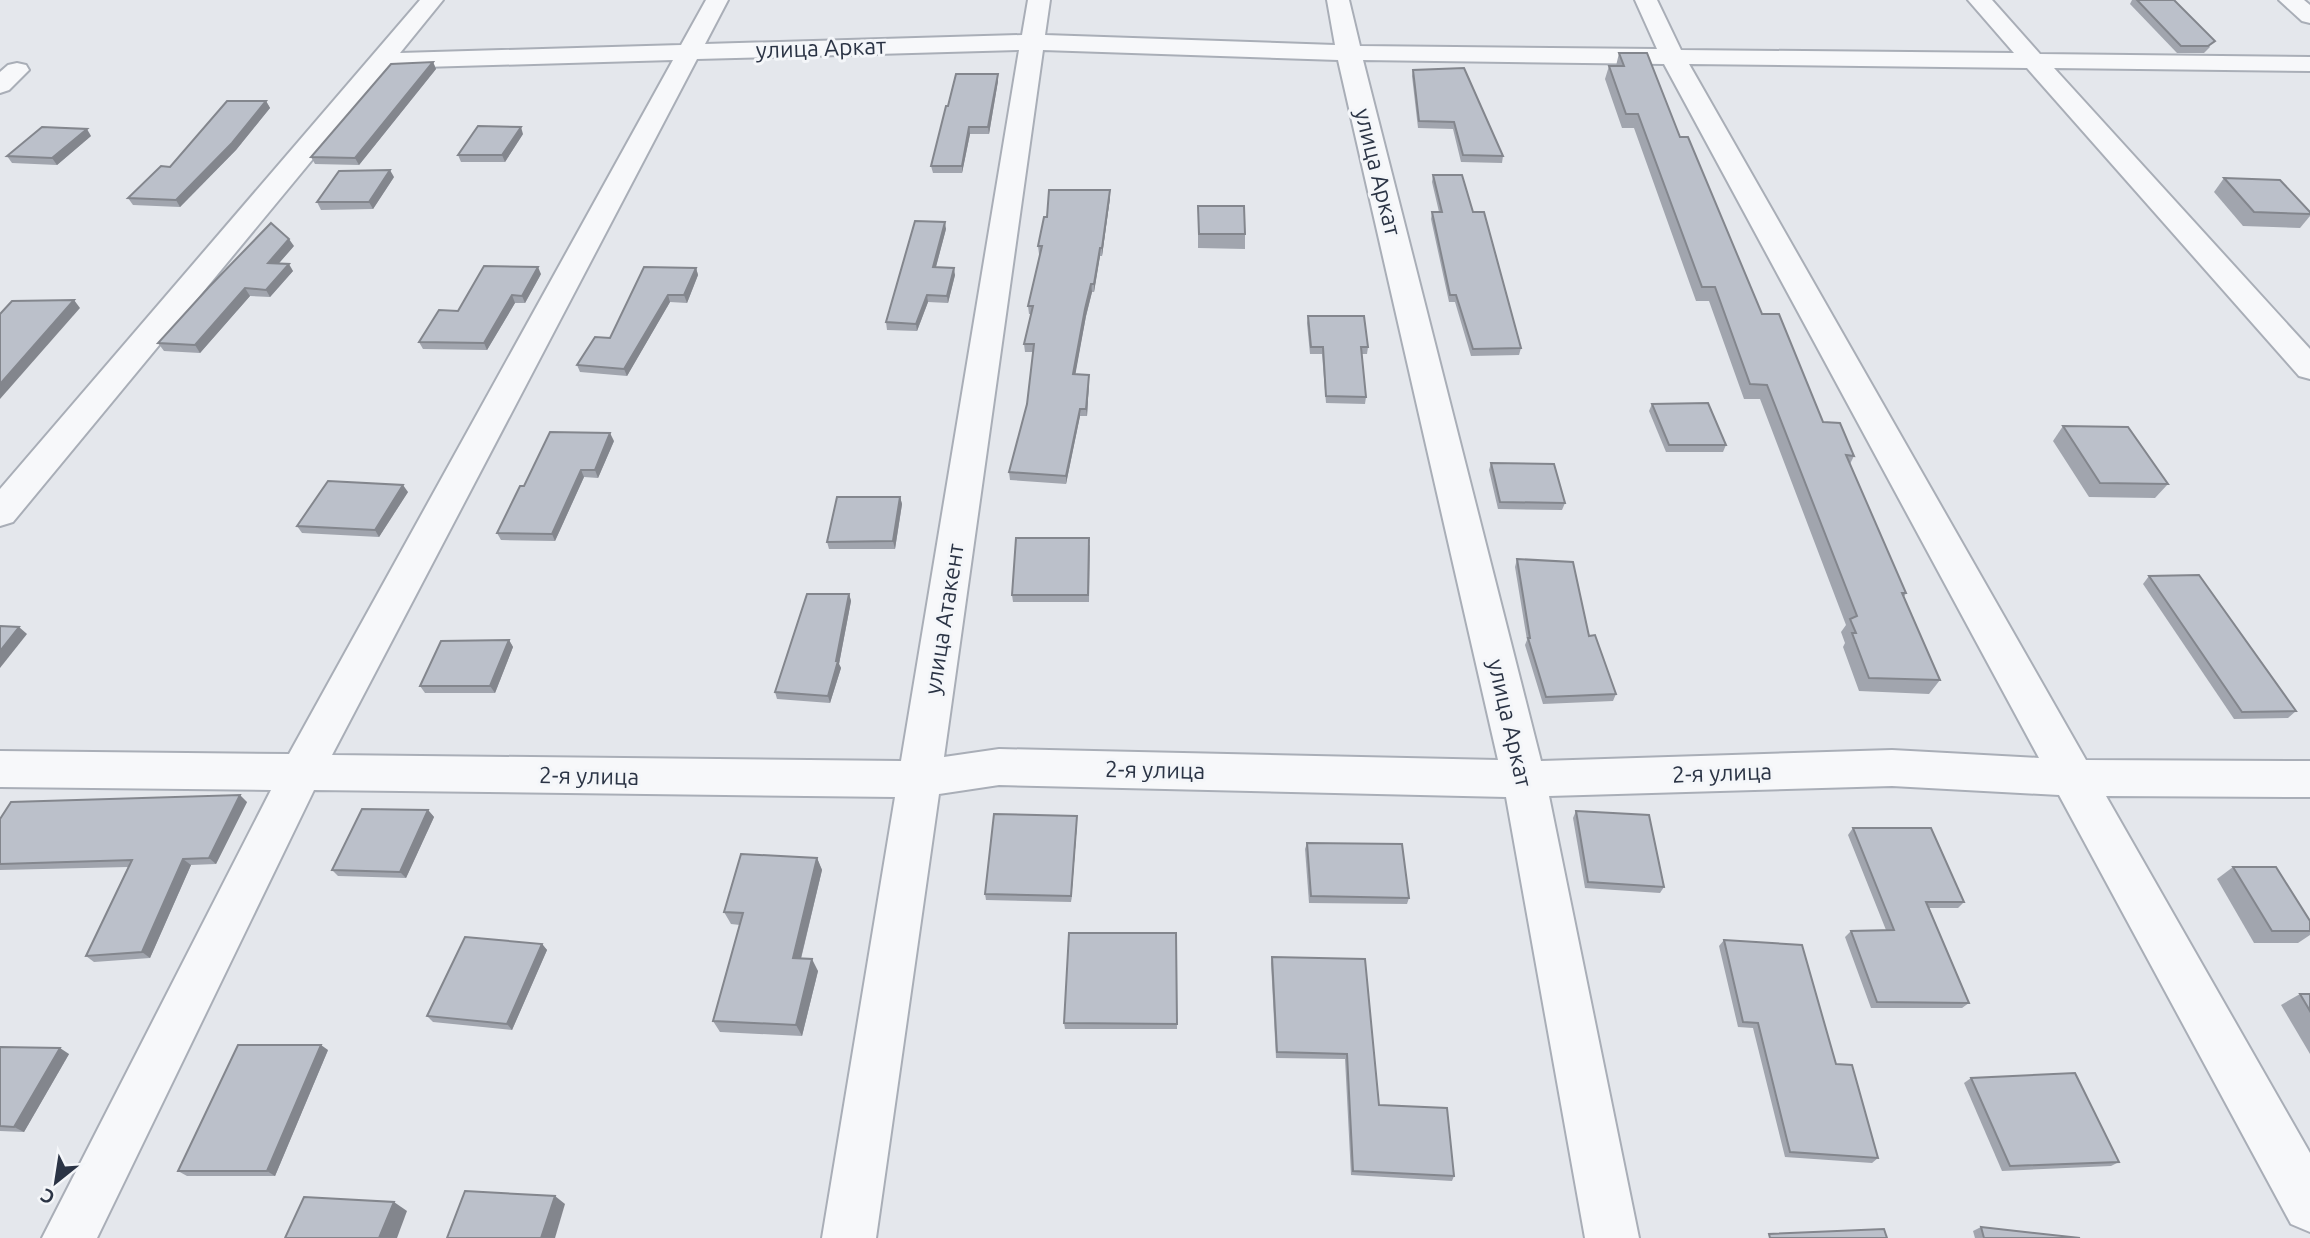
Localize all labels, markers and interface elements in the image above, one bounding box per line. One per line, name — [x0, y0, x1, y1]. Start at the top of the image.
street label: улица Аркат — [755, 33, 887, 62]
street label: улица Аркат — [1351, 106, 1406, 238]
street label: улица Атакент — [919, 542, 968, 696]
street label: улица Аркат — [1484, 657, 1537, 789]
street label: 2-я улица — [1105, 756, 1205, 783]
street label: 2-я улица — [1671, 758, 1773, 787]
street label: 2-я улица — [539, 762, 639, 789]
north arrow — [21, 1147, 91, 1217]
text: С — [37, 1184, 58, 1209]

